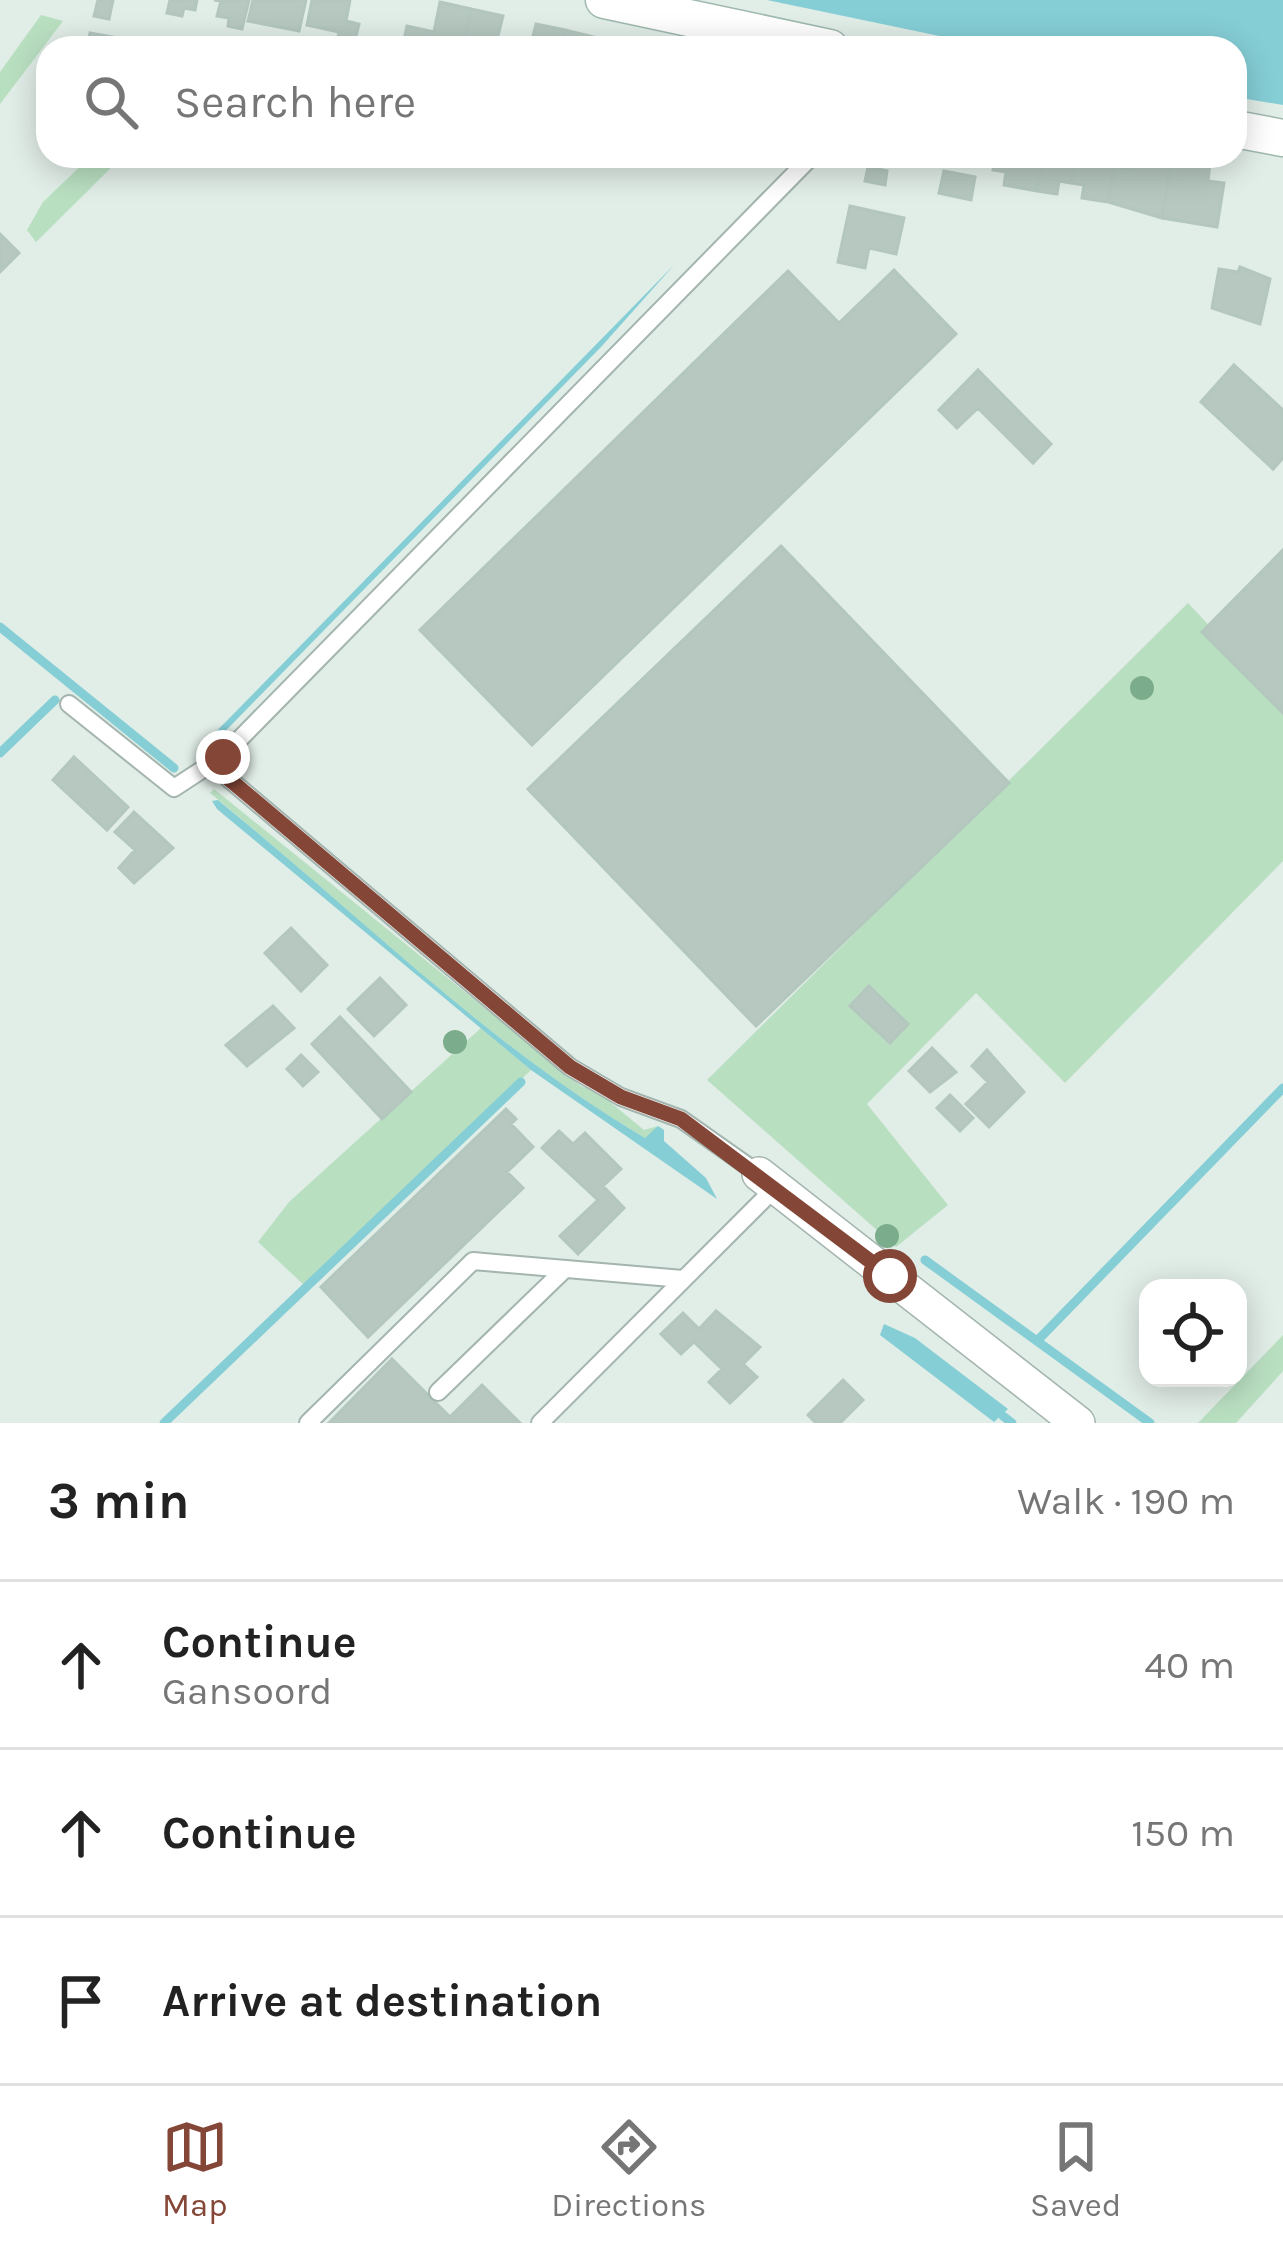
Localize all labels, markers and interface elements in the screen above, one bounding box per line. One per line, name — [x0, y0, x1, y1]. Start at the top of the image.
search box — [36, 36, 1247, 168]
icon: search — [78, 69, 144, 135]
text: Search here — [174, 76, 416, 128]
route end — [196, 730, 250, 784]
route start — [863, 1249, 917, 1303]
map controls — [1139, 1279, 1247, 1387]
button: locate — [1139, 1279, 1247, 1387]
text: 3 min — [48, 1471, 190, 1531]
text: Walk · 190 m — [1017, 1478, 1235, 1524]
text: Continue — [162, 1616, 357, 1668]
icon: ahead — [48, 1632, 114, 1698]
text: 40 m — [1144, 1642, 1235, 1688]
text: Gansoord — [162, 1668, 332, 1714]
icon: ahead — [48, 1800, 114, 1866]
text: Continue — [162, 1807, 357, 1859]
text: 150 m — [1131, 1810, 1235, 1856]
icon: arrive — [48, 1968, 114, 2034]
text: Arrive at destination — [162, 1975, 602, 2027]
tab: Map — [162, 2114, 228, 2224]
tab: Directions — [551, 2114, 706, 2224]
tab: Saved — [1030, 2114, 1121, 2224]

